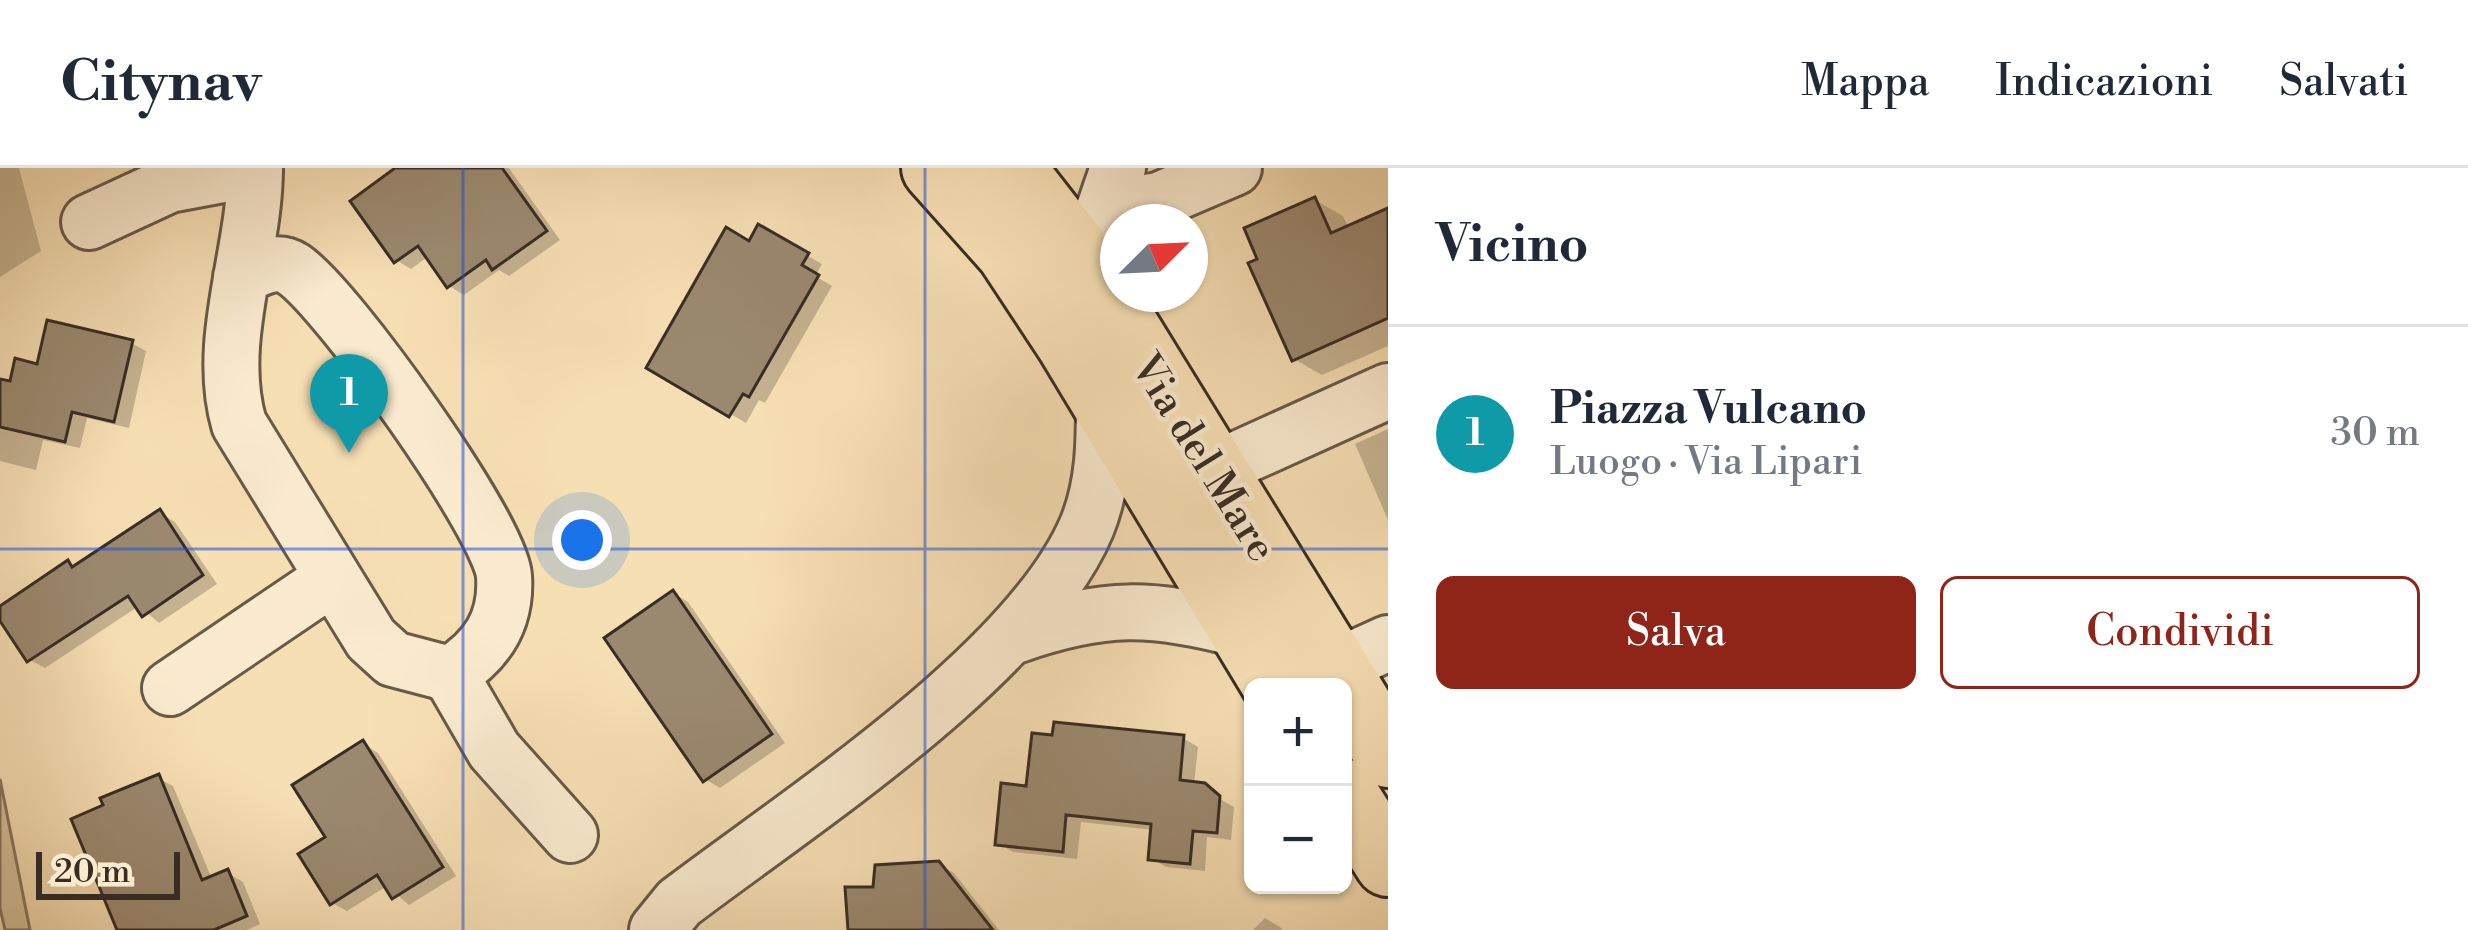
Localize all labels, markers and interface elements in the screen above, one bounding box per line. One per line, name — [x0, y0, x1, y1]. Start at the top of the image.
text: Citynav — [60, 47, 261, 119]
text: Mappa — [1801, 56, 1929, 109]
text: Indicazioni — [1995, 56, 2213, 109]
text: Salvati — [2279, 56, 2408, 109]
north arrow — [1100, 204, 1208, 312]
text: Vicino — [1436, 214, 1589, 278]
street label: Via del Mare — [1118, 344, 1288, 572]
pin: 1 — [310, 354, 388, 453]
text: Piazza Vulcano — [1550, 381, 1867, 438]
text: 1 — [1466, 409, 1484, 458]
text: 30 m — [2330, 409, 2420, 458]
text: Luogo · Via Lipari — [1550, 438, 1862, 487]
your location — [552, 510, 612, 570]
button: Salva — [1436, 576, 1916, 689]
button: Condividi — [1940, 576, 2420, 689]
map controls — [1244, 678, 1352, 894]
button: + — [1244, 678, 1352, 786]
button: − — [1244, 786, 1352, 894]
scale bar — [36, 846, 180, 899]
text: 20 m — [54, 852, 130, 893]

